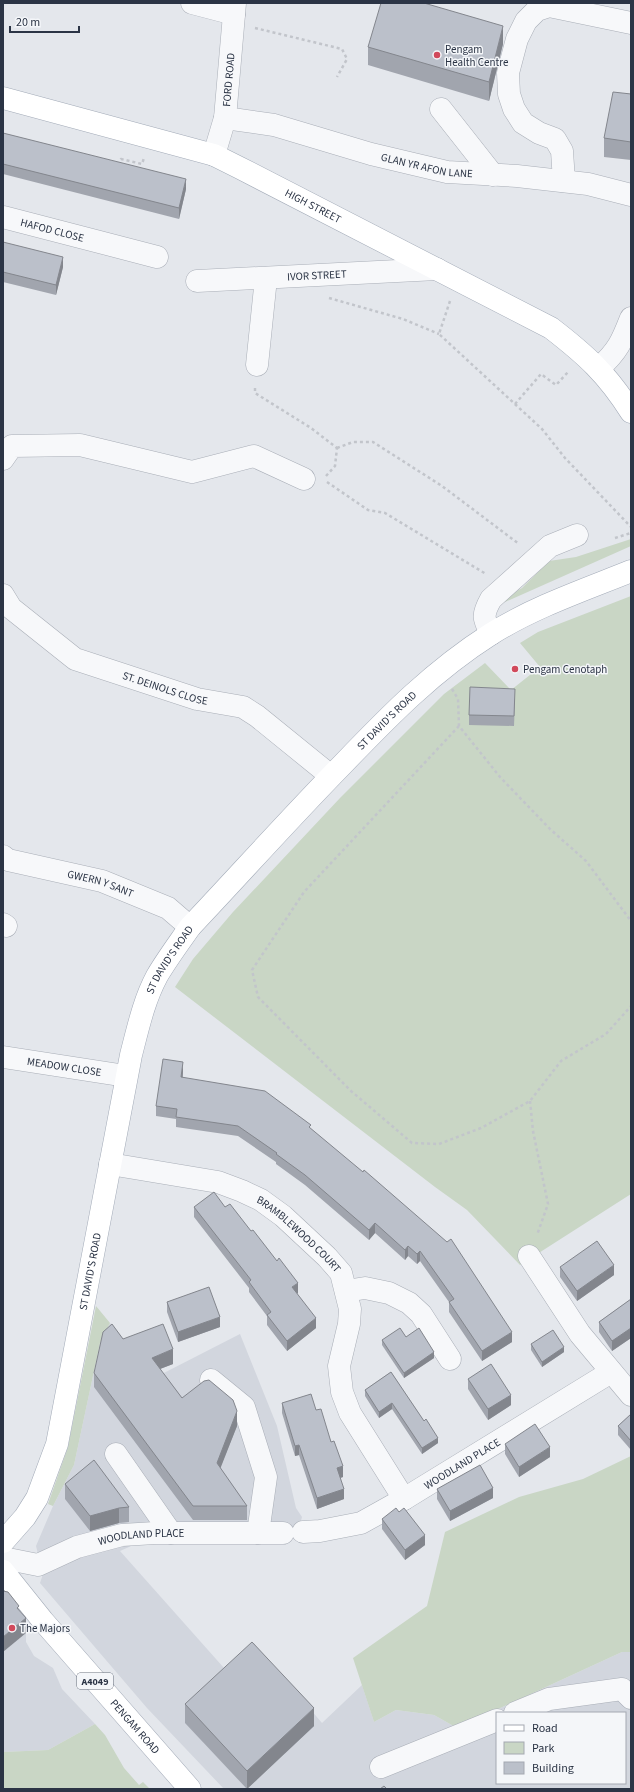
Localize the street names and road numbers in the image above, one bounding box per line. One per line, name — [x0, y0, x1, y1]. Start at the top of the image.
street label: FORD ROAD — [219, 52, 239, 107]
street label: GLAN YR AFON LANE — [379, 150, 473, 181]
street label: HIGH STREET — [282, 185, 344, 227]
street label: HAFOD CLOSE — [19, 215, 86, 246]
street label: IVOR STREET — [287, 267, 347, 284]
street label: ST. DEINOLS CLOSE — [120, 668, 209, 709]
street label: ST DAVID'S ROAD — [354, 688, 420, 753]
street label: GWERN Y SANT — [66, 866, 136, 901]
street label: ST DAVID'S ROAD — [143, 922, 197, 996]
street label: MEADOW CLOSE — [26, 1054, 103, 1080]
street label: BRAMBLEWOOD COURT — [254, 1192, 344, 1276]
street label: ST DAVID'S ROAD — [76, 1231, 105, 1312]
street label: WOODLAND PLACE — [421, 1435, 503, 1493]
street label: WOODLAND PLACE — [96, 1526, 184, 1549]
road number: A4049 — [77, 1673, 113, 1689]
street label: PENGAM ROAD — [107, 1696, 163, 1757]

